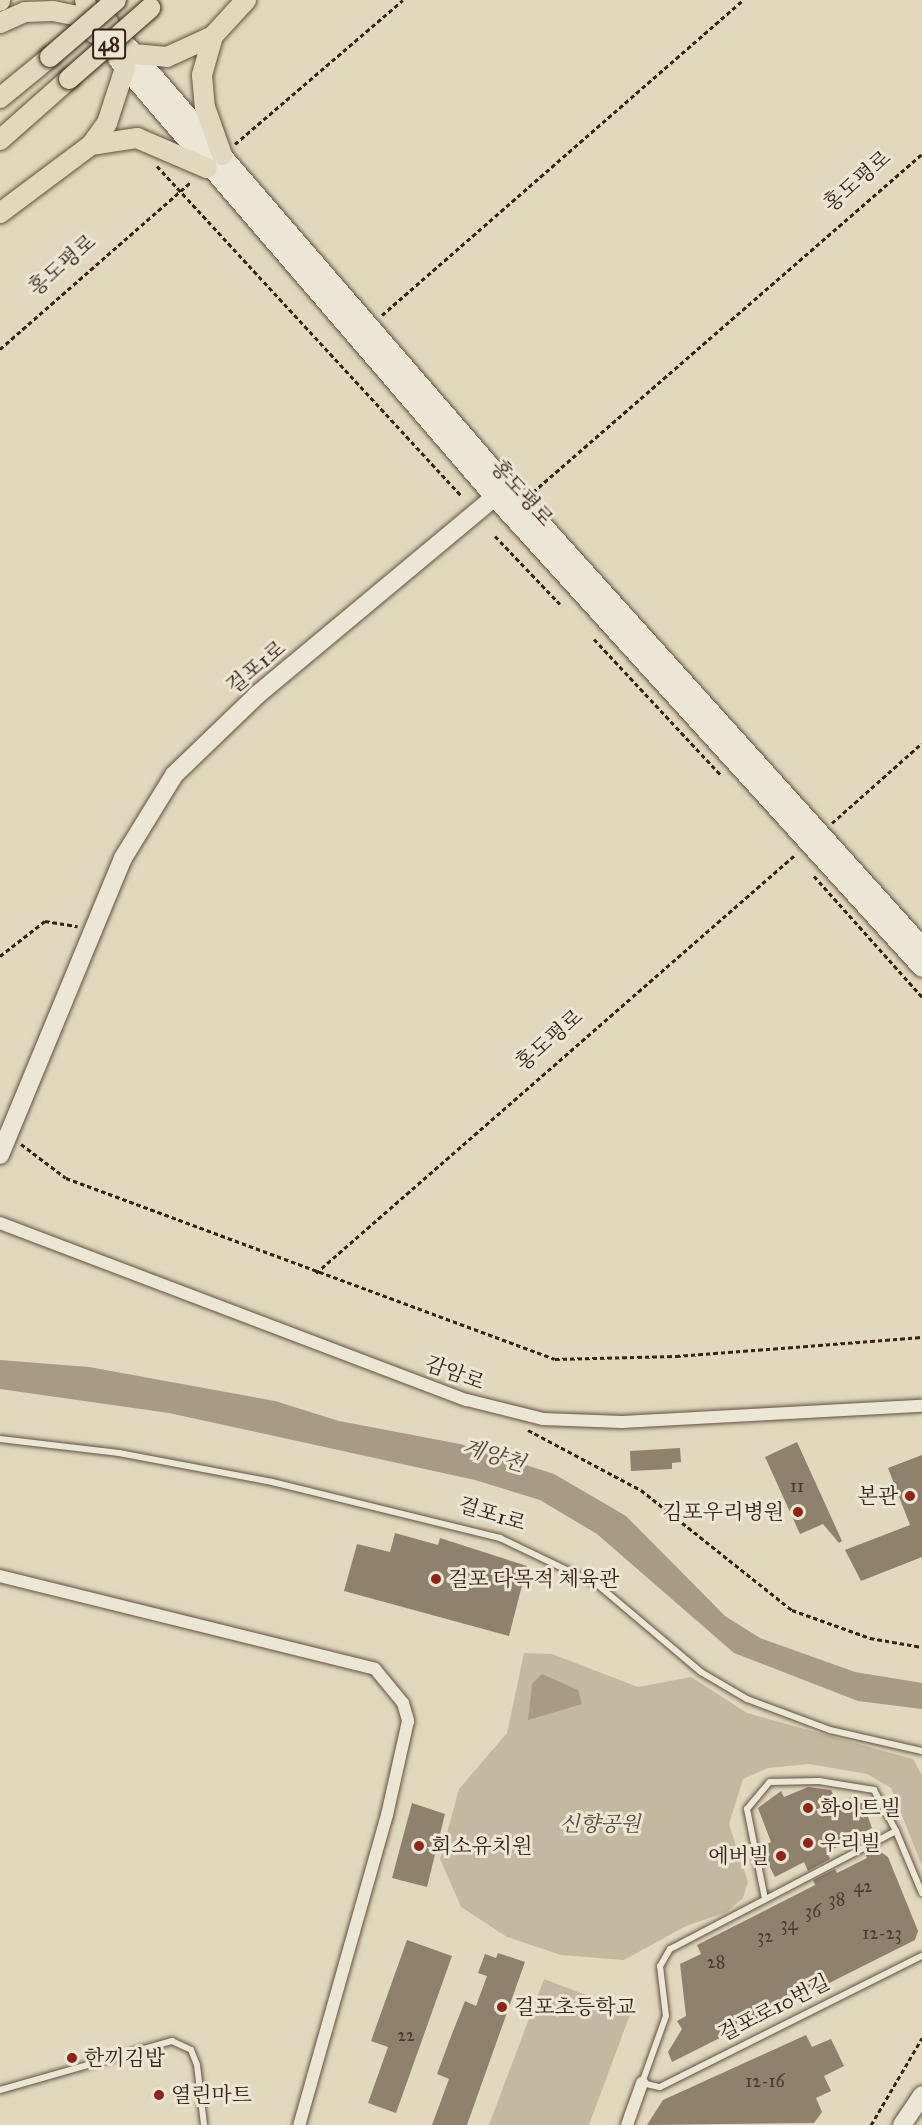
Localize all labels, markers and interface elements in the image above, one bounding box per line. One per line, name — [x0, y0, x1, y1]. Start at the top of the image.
road number: 48 — [91, 27, 127, 61]
street label: 홍도평로 — [818, 145, 896, 217]
street label: 홍도평로 — [23, 229, 101, 301]
street label: 홍도평로 — [485, 454, 559, 532]
street label: 걸포1로 — [221, 635, 291, 699]
street label: 홍도평로 — [510, 1004, 588, 1076]
street label: 감암로 — [422, 1351, 488, 1395]
water label: 계양천 — [460, 1433, 528, 1477]
house number: 11 — [790, 1475, 804, 1497]
place label: 본관 — [857, 1483, 898, 1509]
marker: 본관 — [903, 1489, 917, 1503]
street label: 걸포1로 — [455, 1492, 529, 1536]
place label: 김포우리병원 — [662, 1499, 784, 1525]
marker: 김포우리병원 — [789, 1503, 807, 1521]
place label: 걸포 다목적 체육관 — [448, 1566, 619, 1592]
marker: 걸포 다목적 체육관 — [429, 1572, 443, 1586]
place label: 화이트빌 — [820, 1795, 901, 1821]
marker: 화이트빌 — [801, 1801, 815, 1815]
park label: 신향공원 — [559, 1811, 641, 1837]
place label: 우리빌 — [820, 1830, 881, 1856]
place label: 회소유치원 — [431, 1833, 532, 1859]
marker: 우리빌 — [801, 1836, 815, 1850]
marker: 회소유치원 — [412, 1839, 426, 1853]
place label: 에버빌 — [708, 1843, 769, 1869]
marker: 에버빌 — [774, 1849, 788, 1863]
house number: 42 — [854, 1875, 872, 1897]
house number: 38 — [829, 1888, 845, 1910]
house number: 36 — [805, 1900, 821, 1922]
house number: 34 — [780, 1913, 798, 1935]
house number: 12-23 — [862, 1922, 902, 1944]
house number: 32 — [757, 1925, 773, 1947]
house number: 28 — [707, 1951, 725, 1973]
street label: 걸포로10번길 — [714, 1969, 834, 2047]
place label: 걸포초등학교 — [514, 1994, 636, 2020]
marker: 걸포초등학교 — [495, 2000, 509, 2014]
house number: 22 — [397, 2024, 415, 2046]
place label: 한끼김밥 — [84, 2045, 165, 2071]
marker: 한끼김밥 — [65, 2051, 79, 2065]
house number: 12-16 — [745, 2070, 785, 2092]
place label: 열린마트 — [171, 2082, 252, 2108]
marker: 열린마트 — [152, 2088, 166, 2102]

